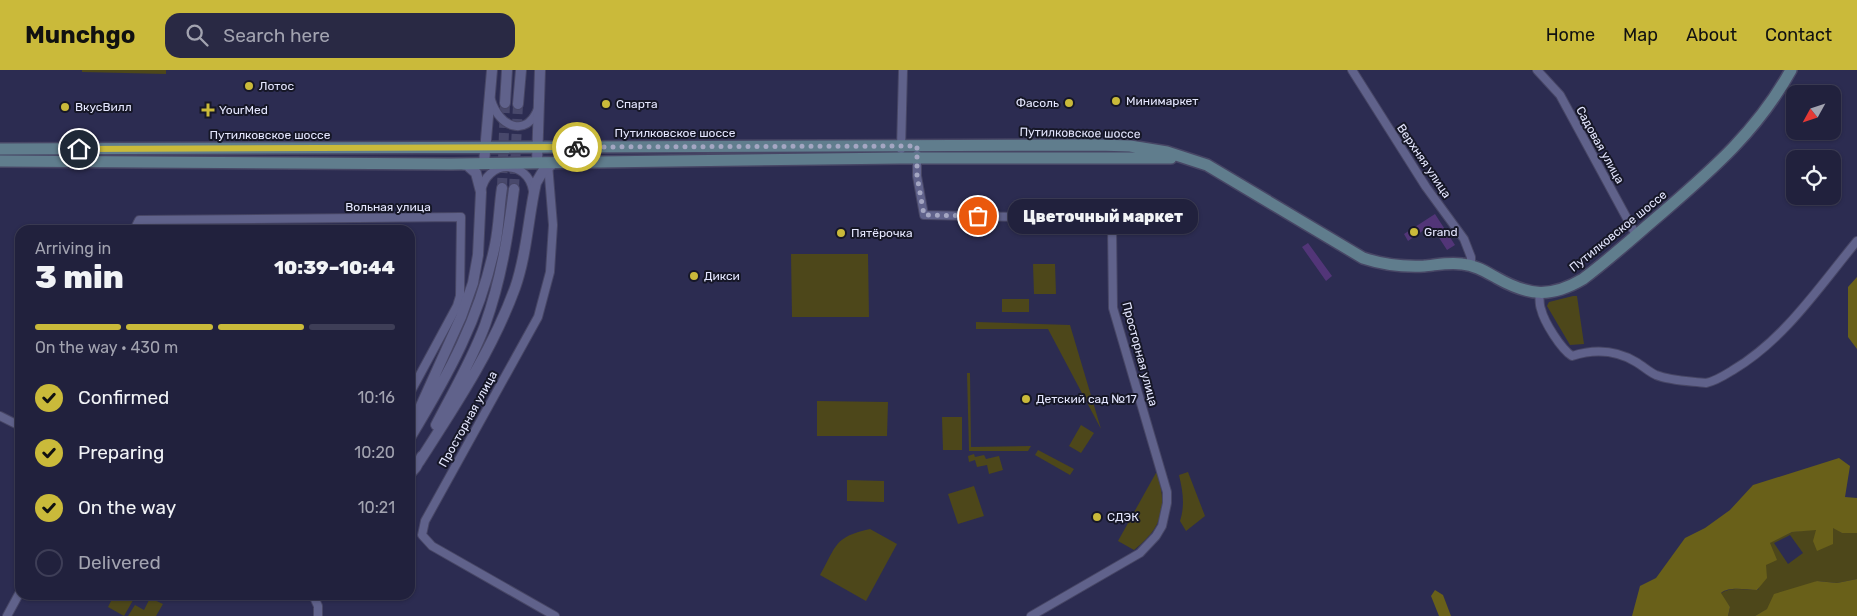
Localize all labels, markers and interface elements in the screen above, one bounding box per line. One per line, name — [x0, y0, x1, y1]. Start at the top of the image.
search box — [165, 13, 515, 58]
text: Munchgo — [25, 21, 135, 49]
icon: search — [183, 21, 211, 49]
text: Search here — [223, 24, 330, 47]
text: Home — [1546, 24, 1595, 46]
text: Map — [1623, 24, 1658, 46]
text: About — [1686, 24, 1737, 46]
text: Contact — [1765, 24, 1832, 46]
place label: Лотос — [259, 79, 294, 93]
marker: Лотос — [243, 80, 255, 92]
north arrow — [1786, 85, 1841, 140]
map controls — [1786, 85, 1841, 205]
place label: Минимаркет — [1126, 94, 1198, 108]
marker: Минимаркет — [1110, 95, 1122, 107]
place label: Фасоль — [1016, 96, 1059, 110]
place label: Спарта — [616, 97, 658, 111]
marker: Фасоль — [1063, 97, 1075, 109]
marker: Спарта — [600, 98, 612, 110]
place label: ВкусВилл — [75, 100, 132, 114]
marker: ВкусВилл — [59, 101, 71, 113]
marker: YourMed — [201, 103, 215, 117]
place label: YourMed — [219, 103, 268, 117]
street label: Садовая улица — [1573, 104, 1627, 186]
street label: Верхняя улица — [1394, 121, 1454, 201]
courier — [552, 122, 602, 172]
street label: Путилковское шоссе — [1019, 125, 1141, 141]
street label: Путилковское шоссе — [615, 126, 736, 140]
pin — [58, 128, 100, 170]
street label: Путилковское шоссе — [210, 128, 331, 142]
icon: bike — [563, 133, 591, 161]
icon: home — [65, 135, 93, 163]
button: locate — [1786, 150, 1841, 205]
street label: Путилковское шоссе — [1567, 187, 1670, 274]
pin — [957, 195, 999, 237]
callout: Цветочный маркет — [1008, 198, 1198, 234]
street label: Вольная улица — [345, 200, 431, 214]
icon: bag — [964, 202, 992, 230]
text: Цветочный маркет — [1023, 207, 1183, 226]
place label: Grand — [1424, 225, 1458, 239]
place label: Пятёрочка — [851, 226, 913, 240]
marker: Grand — [1408, 226, 1420, 238]
marker: Пятёрочка — [835, 227, 847, 239]
text: Arriving in — [35, 239, 111, 258]
text: 10:39–10:44 — [274, 256, 395, 279]
text: 3 min — [35, 258, 124, 296]
place label: Дикси — [704, 269, 740, 283]
marker: Дикси — [688, 270, 700, 282]
street label: Просторная улица — [1119, 300, 1161, 408]
text: On the way · 430 m — [35, 338, 178, 357]
street label: Просторная улица — [436, 369, 500, 469]
icon: check — [35, 384, 63, 412]
text: Confirmed — [78, 386, 169, 409]
text: 10:16 — [357, 388, 395, 407]
place label: Детский сад №17 — [1036, 392, 1137, 406]
marker: Детский сад №17 — [1020, 393, 1032, 405]
icon: check — [35, 439, 63, 467]
text: Preparing — [78, 441, 164, 464]
text: 10:20 — [354, 443, 395, 462]
icon: check — [35, 494, 63, 522]
text: On the way — [78, 496, 176, 519]
text: 10:21 — [358, 498, 395, 517]
place label: СДЭК — [1107, 510, 1139, 524]
marker: СДЭК — [1091, 511, 1103, 523]
text: Delivered — [78, 551, 161, 574]

